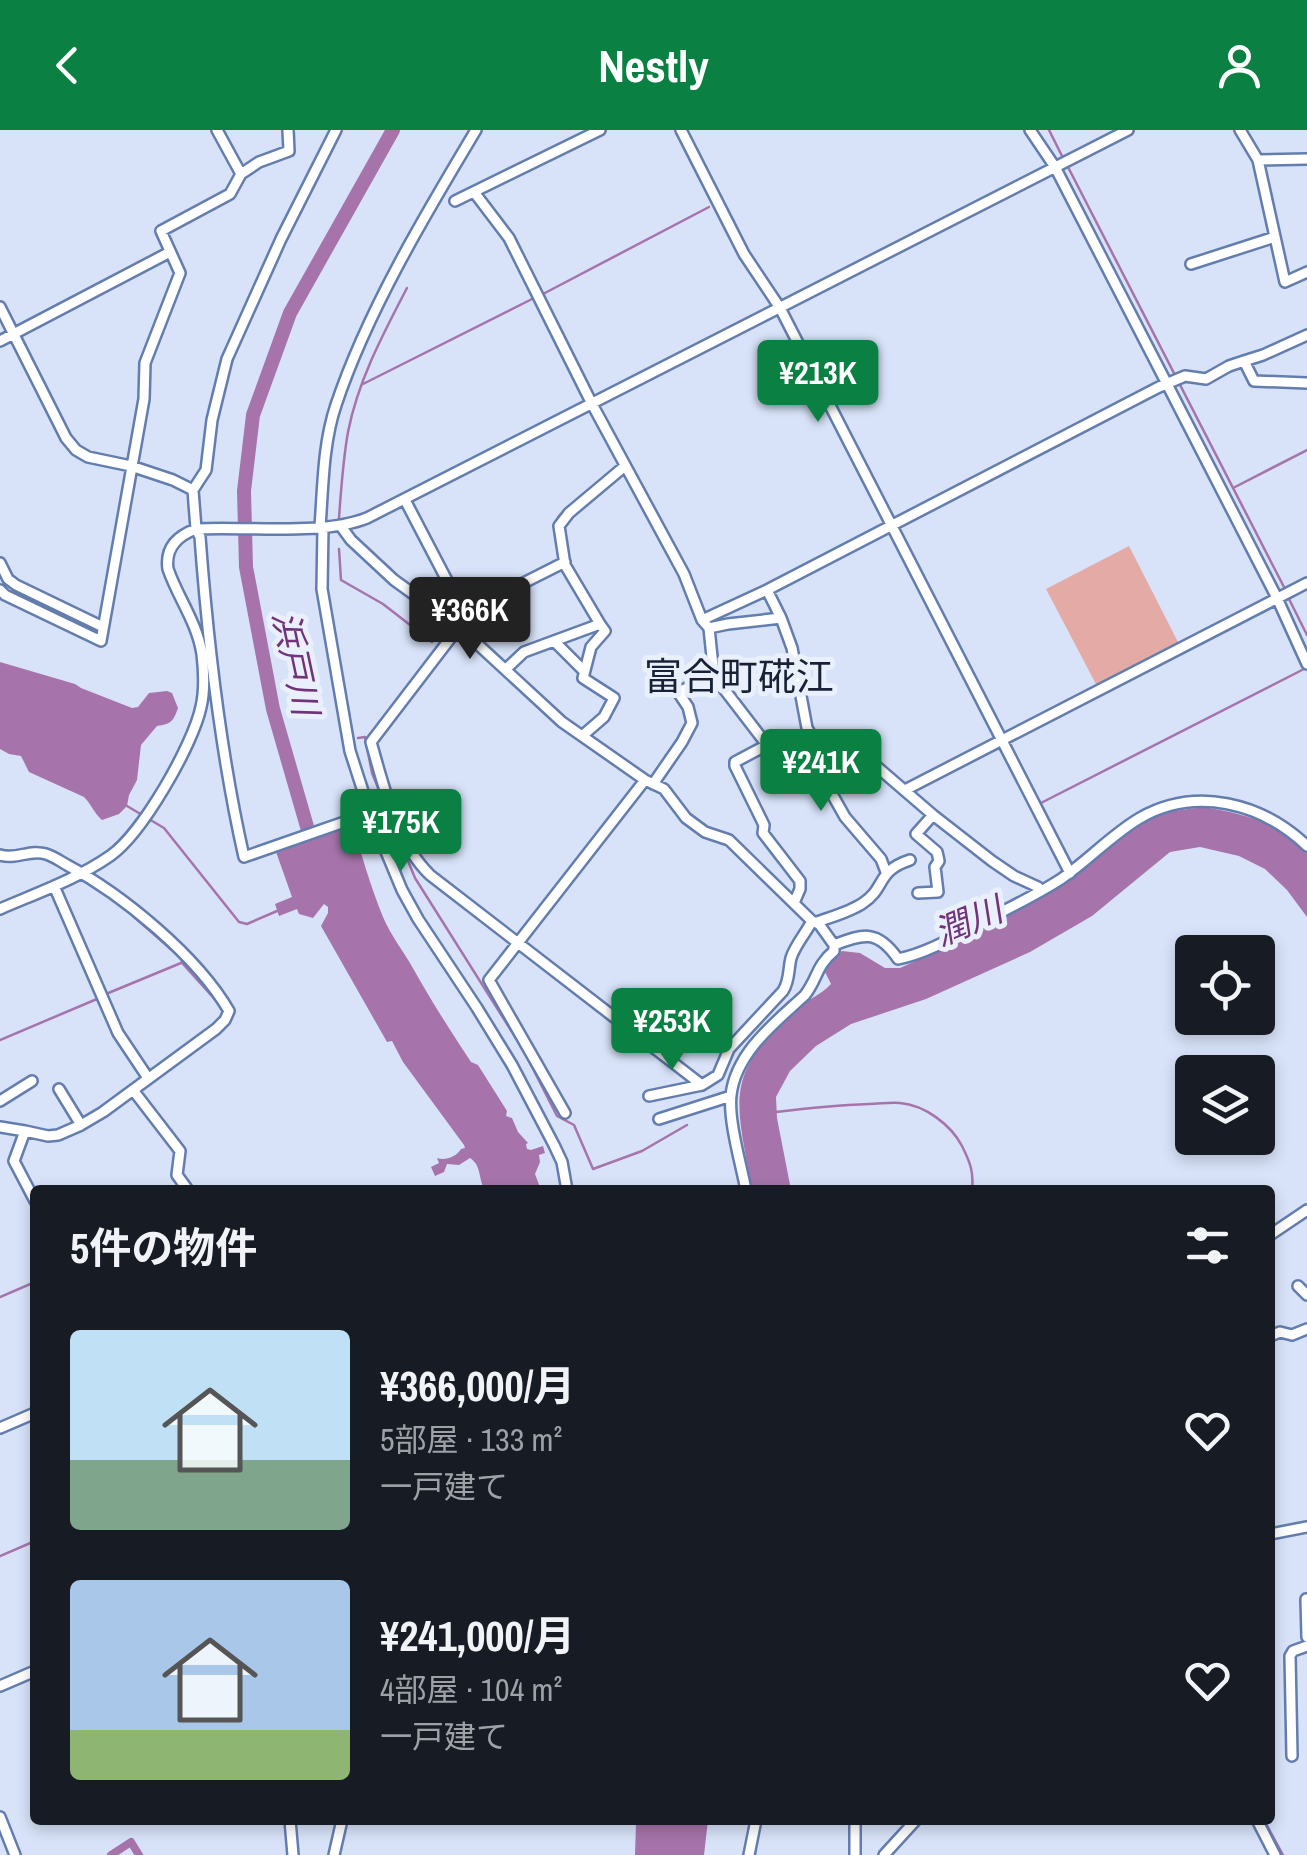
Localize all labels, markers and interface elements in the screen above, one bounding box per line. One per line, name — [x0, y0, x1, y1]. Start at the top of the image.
text: Nestly — [598, 35, 709, 96]
icon: back — [40, 38, 95, 93]
icon: person — [1212, 38, 1267, 93]
pin: ¥213K — [748, 340, 888, 425]
text: ¥213K — [779, 351, 857, 394]
pin: ¥366K — [400, 577, 540, 662]
text: ¥366K — [431, 588, 509, 631]
water label: 浜戸川 — [262, 607, 331, 723]
district label: 富合町硴江 — [644, 651, 834, 702]
pin: ¥241K — [751, 729, 891, 814]
text: ¥241K — [782, 740, 860, 783]
pin: ¥175K — [331, 789, 471, 874]
text: ¥175K — [362, 800, 440, 843]
water label: 潤川 — [927, 884, 1013, 956]
map controls — [1175, 935, 1275, 1155]
button: locate — [1175, 935, 1275, 1035]
pin: ¥253K — [602, 988, 742, 1073]
text: ¥253K — [633, 999, 711, 1042]
button: layers — [1175, 1055, 1275, 1155]
icon: filters — [1180, 1218, 1235, 1273]
text: 5件の物件 — [70, 1220, 257, 1276]
text: ¥366,000/月 — [380, 1358, 575, 1414]
icon: home — [150, 1370, 270, 1490]
icon: heart — [1180, 1403, 1235, 1458]
text: 5部屋 · 133 m² — [380, 1418, 562, 1461]
text: 一戸建て — [380, 1465, 508, 1508]
text: ¥241,000/月 — [380, 1608, 575, 1664]
icon: home — [150, 1620, 270, 1740]
icon: heart — [1180, 1653, 1235, 1708]
text: 4部屋 · 104 m² — [380, 1668, 562, 1711]
text: 一戸建て — [380, 1715, 508, 1758]

